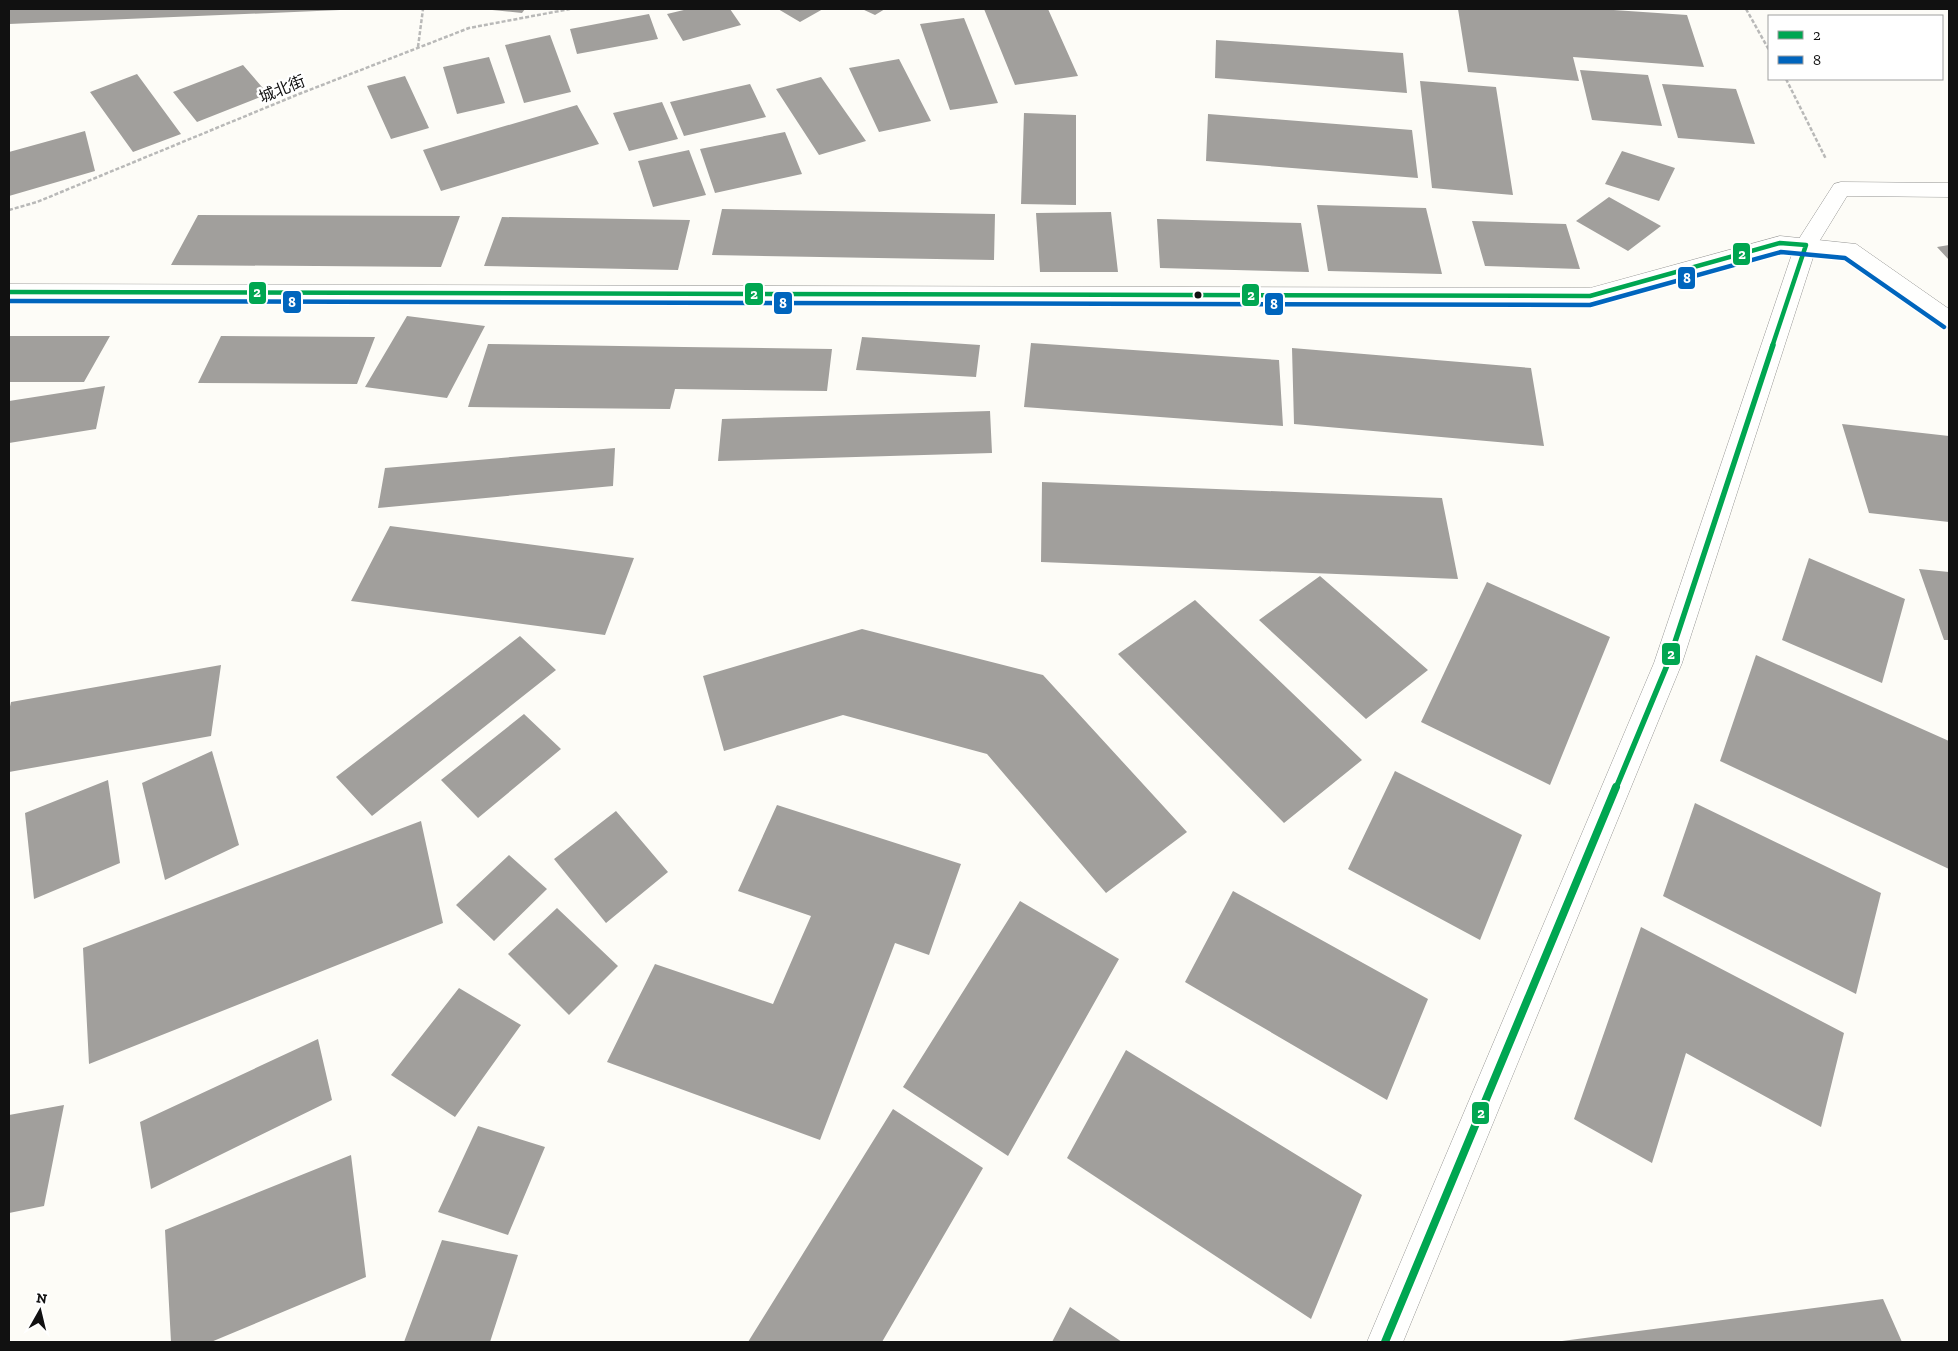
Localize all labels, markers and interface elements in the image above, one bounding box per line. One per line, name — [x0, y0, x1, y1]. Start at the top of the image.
legend — [1768, 15, 1943, 80]
text: 2 — [1813, 26, 1821, 44]
text: 8 — [1813, 51, 1821, 69]
street label: 城北街 — [256, 71, 308, 107]
line badge: 2 — [1732, 242, 1751, 266]
text: 2 — [1738, 246, 1746, 263]
line badge: 8 — [1677, 266, 1696, 290]
text: 8 — [1683, 270, 1691, 287]
line badge: 2 — [248, 281, 267, 305]
line badge: 2 — [744, 282, 764, 306]
line badge: 2 — [1241, 283, 1260, 307]
text: 2 — [253, 284, 261, 301]
text: 2 — [750, 286, 758, 303]
text: 2 — [1247, 287, 1255, 304]
line badge: 8 — [282, 290, 302, 314]
unlabelled marker — [1193, 290, 1203, 300]
line badge: 8 — [773, 291, 793, 315]
line badge: 8 — [1264, 292, 1284, 316]
text: 8 — [288, 294, 296, 311]
text: 8 — [779, 295, 787, 312]
text: 8 — [1270, 296, 1278, 313]
line badge: 2 — [1661, 642, 1681, 666]
text: 2 — [1667, 646, 1675, 663]
line badge: 2 — [1471, 1101, 1490, 1125]
text: 2 — [1477, 1105, 1485, 1122]
north arrow — [15, 1286, 65, 1336]
text: N — [35, 1289, 49, 1308]

